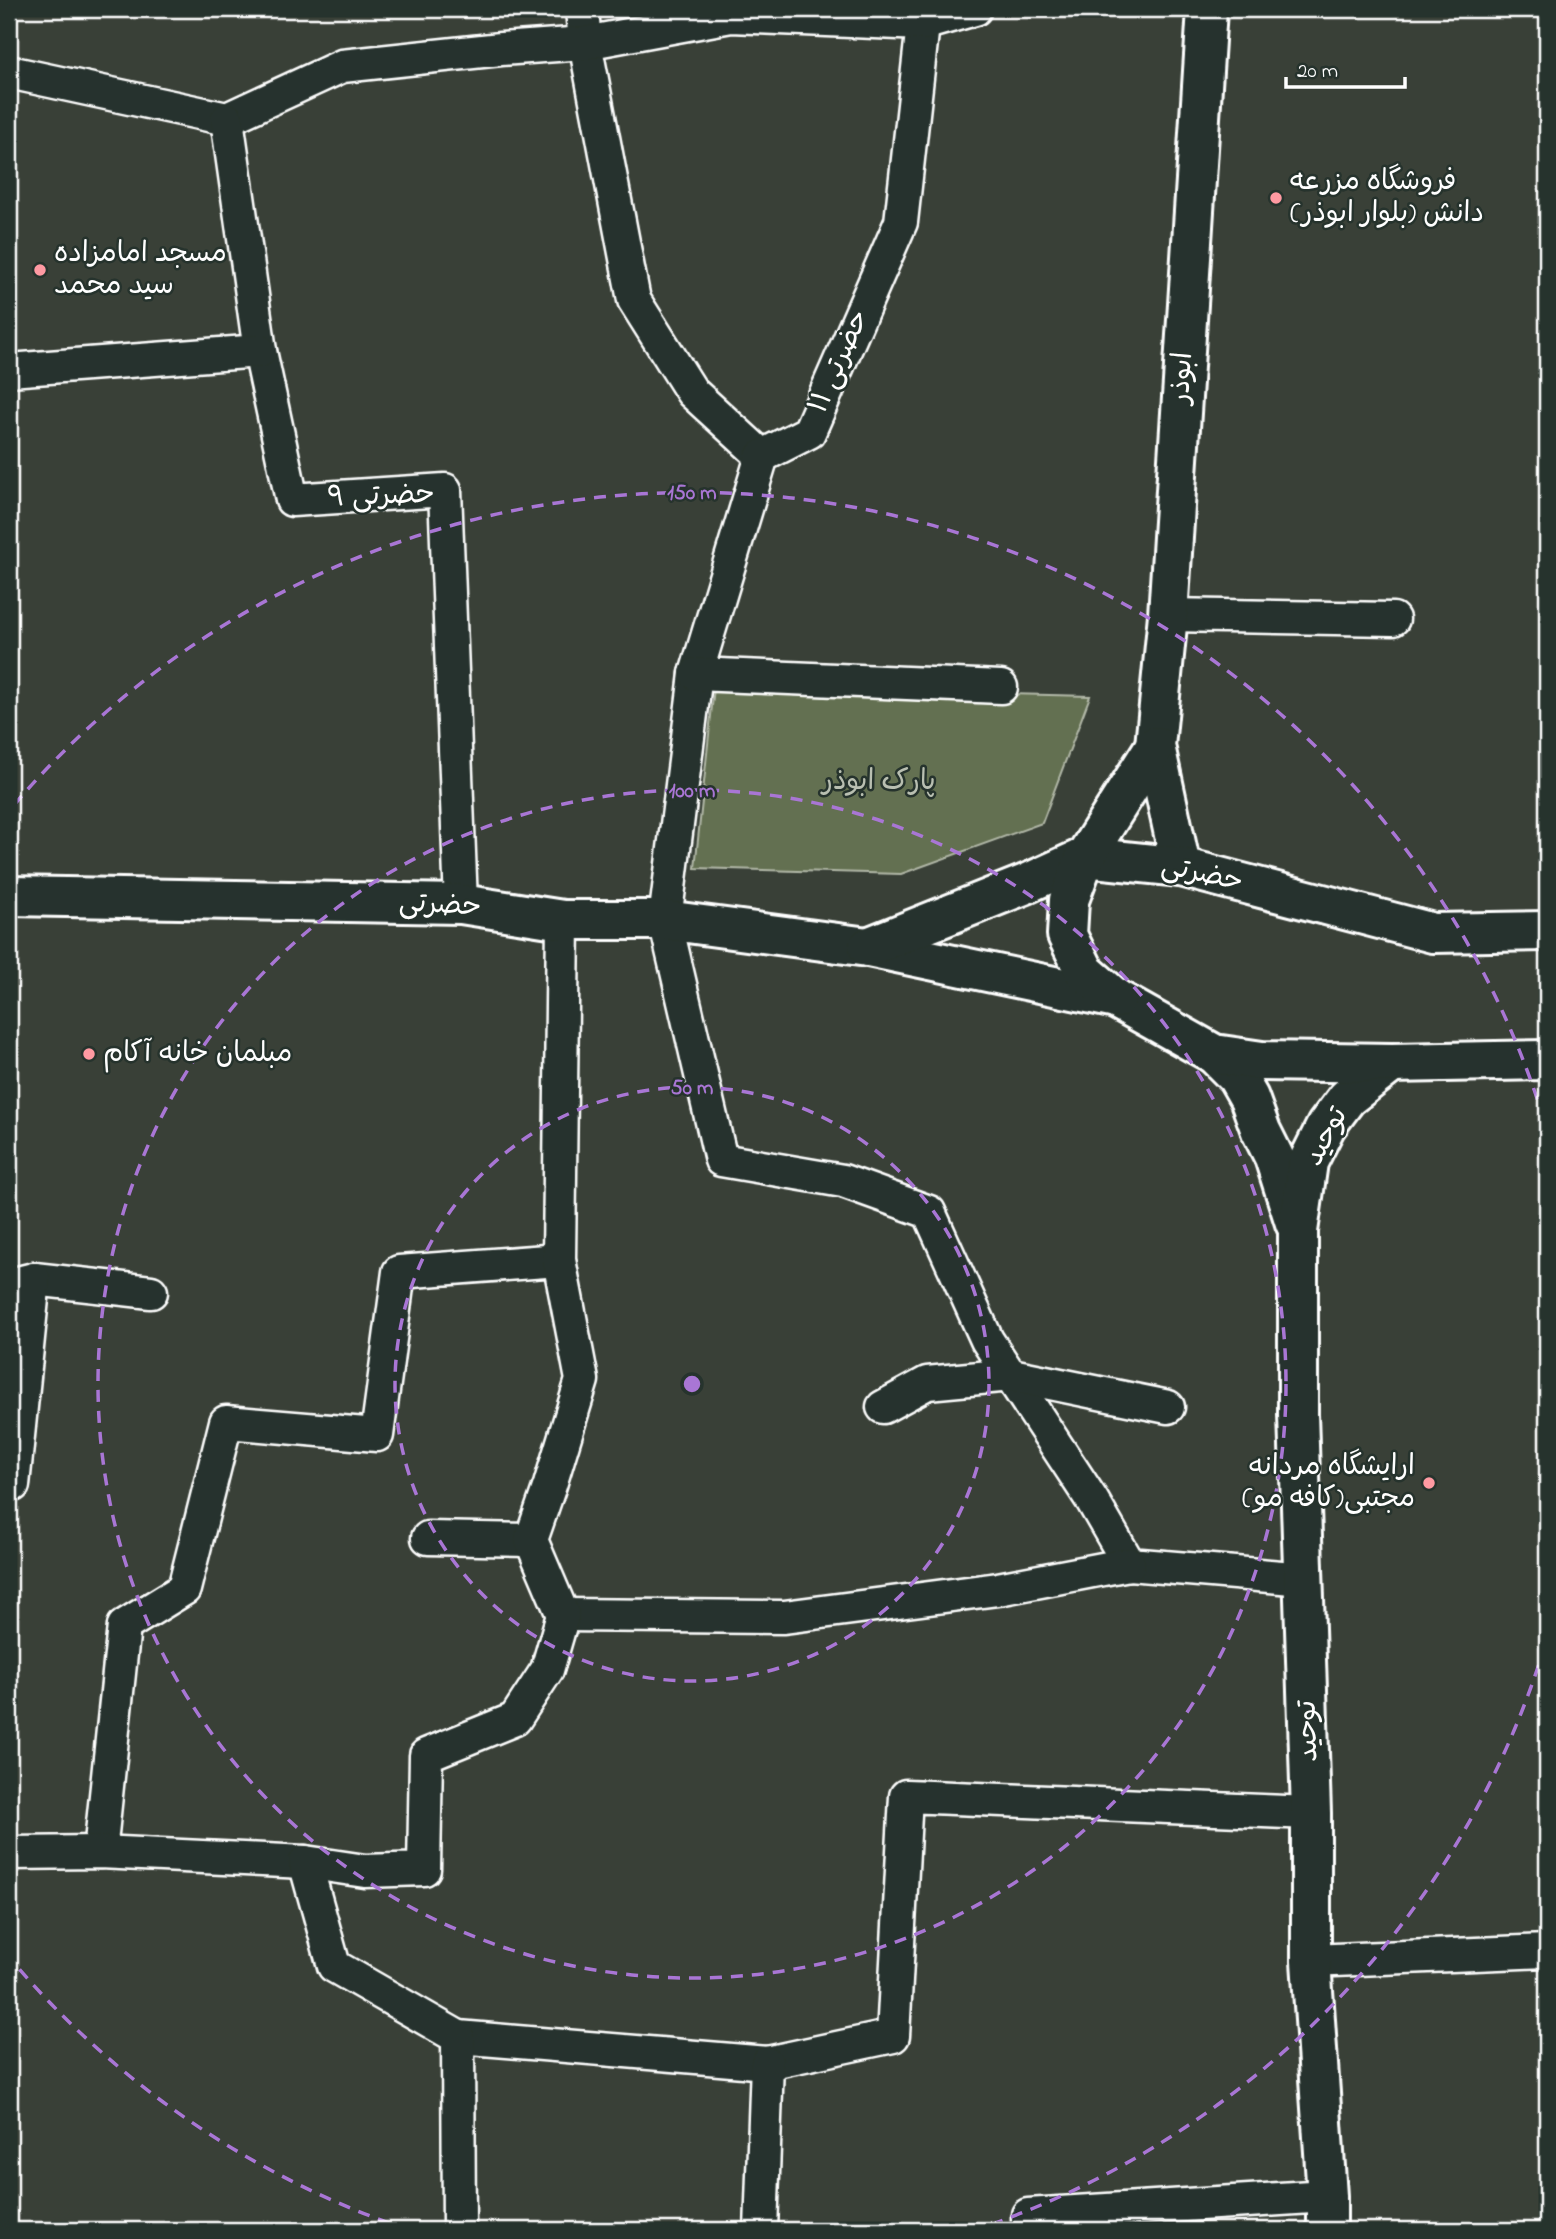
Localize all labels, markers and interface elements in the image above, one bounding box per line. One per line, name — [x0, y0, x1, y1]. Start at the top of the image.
scale bar — [1286, 46, 1406, 90]
text: 20 m — [1297, 57, 1338, 87]
place label: فروشگاه مزرعه دانش (بلوار ابوذر) — [1290, 162, 1484, 235]
marker: فروشگاه مزرعه دانش (بلوار ابوذر) — [1268, 190, 1284, 206]
place label: مسجد امامزاده سید محمد — [54, 234, 227, 307]
marker: مسجد امامزاده سید محمد — [32, 262, 48, 278]
street label: حضرتی ۱۱ — [799, 303, 881, 421]
street label: ابوذر — [1161, 351, 1205, 407]
street label: حضرتی ۹ — [327, 475, 435, 519]
text: 150 m — [667, 479, 717, 509]
park label: پارک ابوذر — [820, 762, 936, 803]
text: 100 m — [669, 777, 715, 807]
street label: حضرتی — [1157, 846, 1247, 904]
street label: حضرتی — [398, 883, 482, 929]
place label: مبلمان خانه آکام — [103, 1034, 292, 1075]
marker: مبلمان خانه آکام — [81, 1046, 97, 1062]
text: 50 m — [671, 1074, 713, 1104]
street label: توحید — [1294, 1099, 1360, 1174]
centre of rings — [680, 1372, 704, 1396]
place label: ارایشگاه مردانه مجتبی(کافه مو) — [1242, 1447, 1415, 1520]
marker: ارایشگاه مردانه مجتبی(کافه مو) — [1421, 1475, 1437, 1491]
street label: توحید — [1287, 1698, 1331, 1763]

